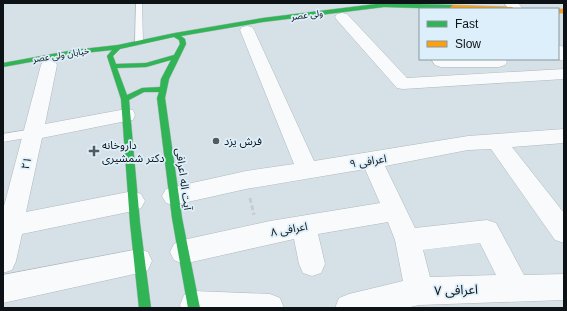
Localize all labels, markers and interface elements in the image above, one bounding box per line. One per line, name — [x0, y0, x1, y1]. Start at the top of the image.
street label: ولی عصر — [289, 8, 324, 23]
legend — [419, 8, 559, 60]
text: Fast — [455, 17, 479, 31]
text: Slow — [455, 37, 481, 51]
street label: خیابان ولی عصر — [31, 46, 90, 66]
place label: فرش یزد — [224, 135, 262, 148]
marker: فرش یزد — [211, 136, 221, 146]
place label: داروخانه دکتر شمشیری — [102, 139, 164, 165]
marker: داروخانه دکتر شمشیری — [89, 146, 99, 156]
street label: آیت اله اعرافی — [173, 147, 194, 212]
street label: اعرافی ۹ — [349, 152, 387, 171]
street label: ۲۱ — [19, 156, 33, 170]
street label: اعرافی ۸ — [270, 220, 309, 239]
street label: اعرافی ۷ — [434, 282, 478, 299]

